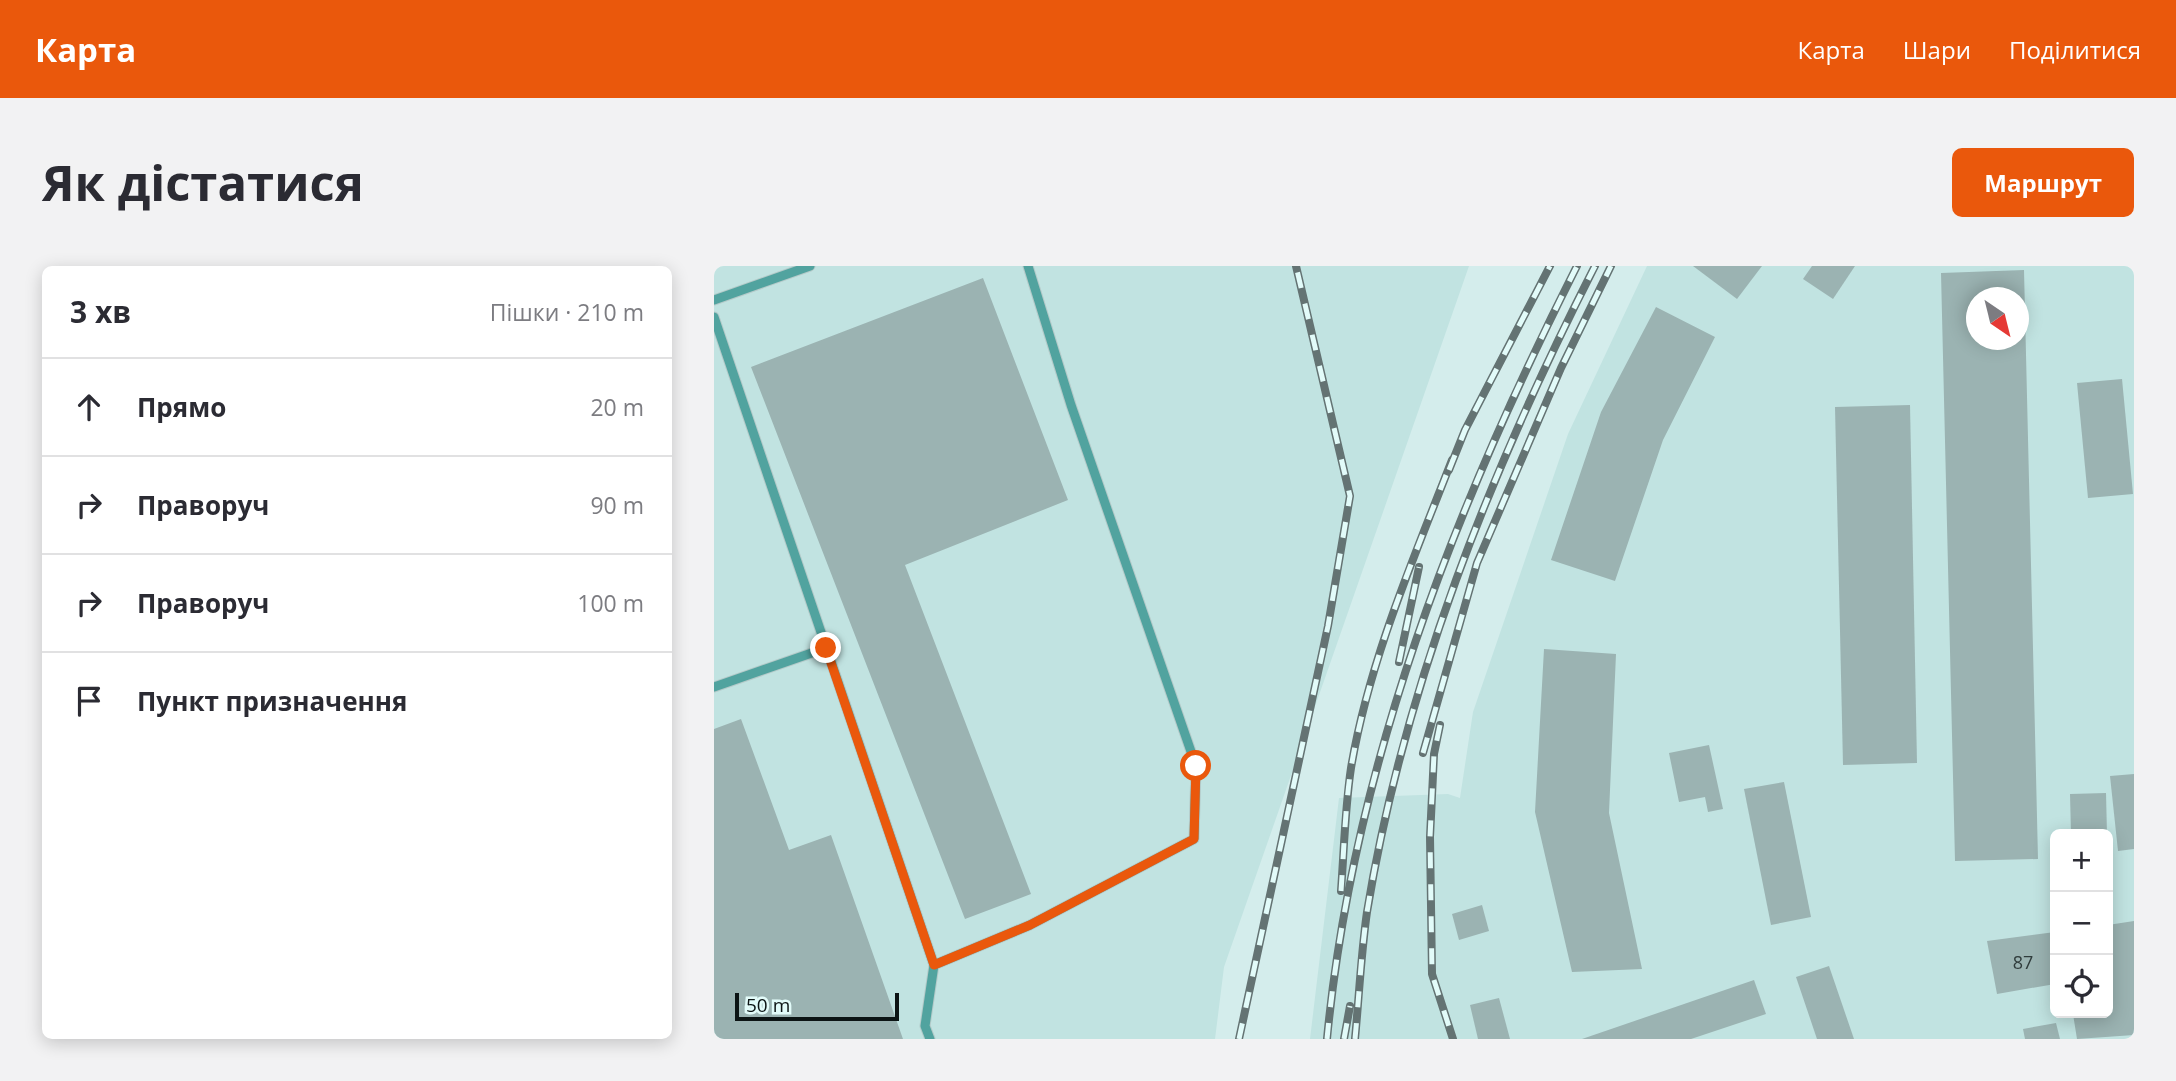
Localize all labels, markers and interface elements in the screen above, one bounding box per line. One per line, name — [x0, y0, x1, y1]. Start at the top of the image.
text: Карта — [35, 27, 136, 72]
text: Карта — [1798, 33, 1865, 66]
text: Шари — [1903, 33, 1971, 66]
text: Поділитися — [2009, 33, 2141, 66]
button: Маршрут — [1952, 148, 2134, 217]
text: Як дістатися — [42, 149, 364, 215]
north arrow — [1966, 287, 2029, 350]
text: 3 хв — [70, 291, 131, 332]
text: Пішки · 210 m — [490, 296, 644, 328]
icon: ahead — [70, 388, 108, 426]
text: Прямо — [137, 389, 226, 425]
text: 20 m — [590, 391, 644, 423]
icon: right — [70, 486, 108, 524]
text: Праворуч — [137, 487, 269, 523]
text: 90 m — [590, 489, 644, 521]
icon: right — [70, 584, 108, 622]
text: Праворуч — [137, 585, 269, 621]
text: 100 m — [577, 587, 644, 619]
route end — [810, 632, 841, 663]
icon: arrive — [70, 682, 108, 720]
text: Пункт призначення — [137, 683, 407, 719]
route start — [1180, 750, 1211, 781]
map controls — [2050, 829, 2113, 1018]
button: + — [2050, 829, 2113, 892]
button: − — [2050, 892, 2113, 955]
house number: 87 — [2013, 950, 2033, 974]
button: locate — [2050, 955, 2113, 1018]
scale bar — [735, 990, 900, 1022]
text: 50 m — [746, 992, 790, 1018]

